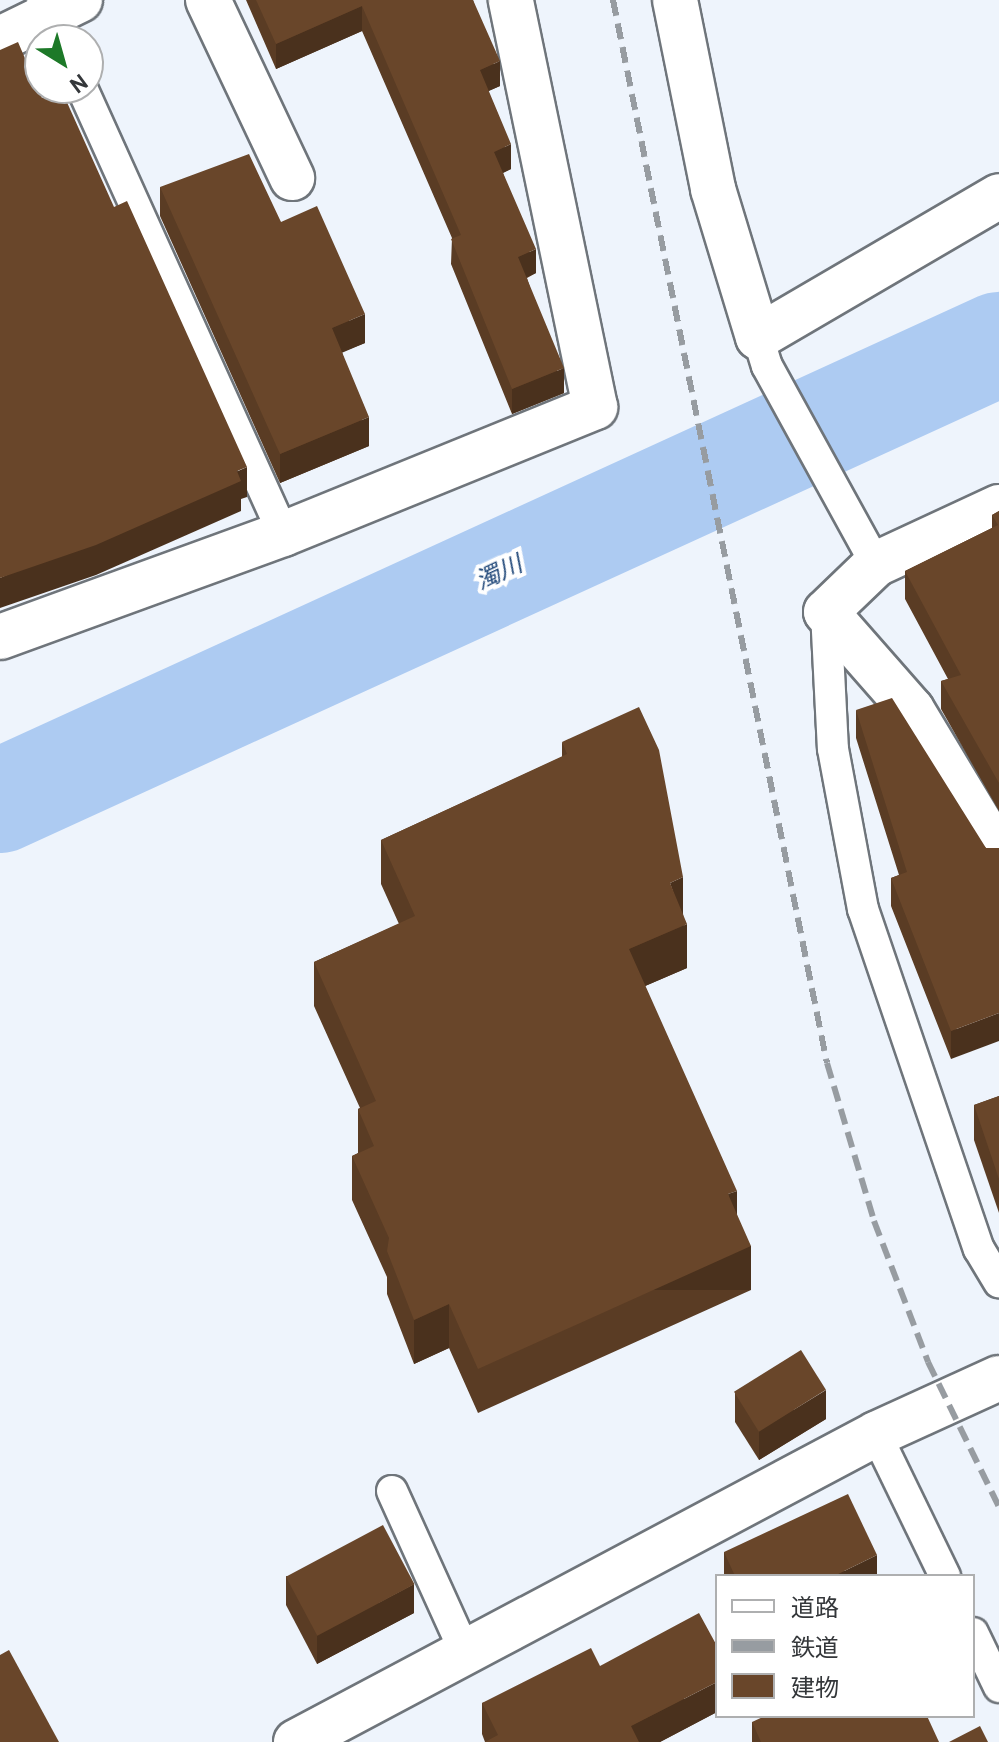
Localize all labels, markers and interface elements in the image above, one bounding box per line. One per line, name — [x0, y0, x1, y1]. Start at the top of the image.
north arrow — [24, 24, 104, 104]
text: N — [63, 66, 92, 97]
water label: 濁川 — [472, 552, 528, 598]
legend — [715, 1574, 975, 1718]
text: 道路 — [791, 1595, 839, 1625]
text: 鉄道 — [791, 1635, 839, 1665]
text: 建物 — [791, 1675, 839, 1705]

